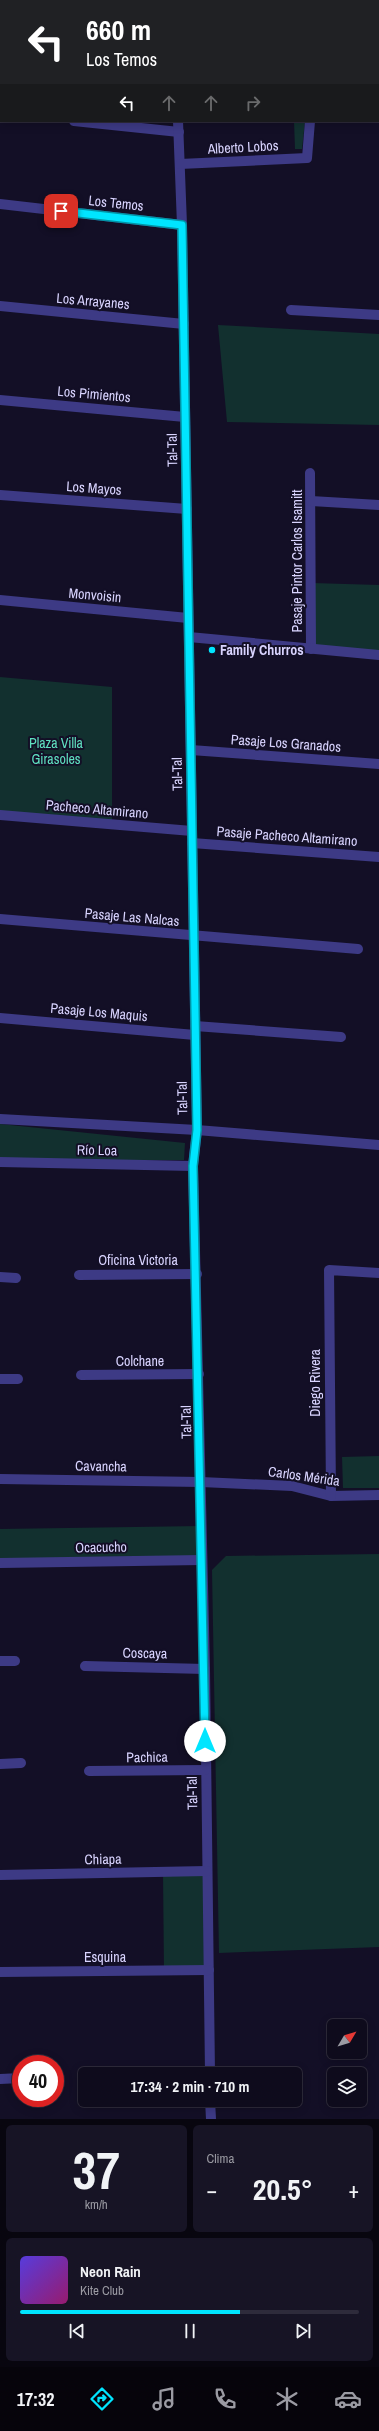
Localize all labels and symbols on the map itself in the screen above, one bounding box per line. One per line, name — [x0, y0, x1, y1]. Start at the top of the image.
street label: Alberto Lobos — [206, 136, 279, 158]
street label: Los Temos — [88, 191, 145, 215]
pin — [44, 194, 78, 228]
street label: Los Arrayanes — [56, 289, 131, 313]
street label: Los Pimientos — [57, 382, 132, 406]
street label: Tal-Tal — [163, 433, 181, 467]
street label: Los Mayos — [66, 477, 123, 499]
street label: Pasaje Pintor Carlos Isamitt — [288, 490, 306, 632]
street label: Monvoisin — [68, 584, 122, 606]
place label: Family Churros — [220, 641, 304, 659]
marker: Family Churros — [207, 645, 217, 655]
street label: Pasaje Los Granados — [230, 730, 342, 756]
park label: Plaza Villa Girasoles — [29, 734, 84, 768]
street label: Tal-Tal — [168, 757, 186, 791]
street label: Pacheco Altamirano — [45, 796, 149, 822]
street label: Pasaje Pacheco Altamirano — [216, 822, 358, 850]
street label: Pasaje Las Nalcas — [84, 904, 180, 930]
street label: Pasaje Los Maquis — [50, 999, 149, 1025]
street label: Tal-Tal — [173, 1081, 191, 1115]
street label: Río Loa — [77, 1141, 118, 1159]
street label: Oficina Victoria — [98, 1251, 178, 1269]
street label: Diego Rivera — [306, 1349, 324, 1417]
street label: Colchane — [116, 1352, 164, 1370]
street label: Tal-Tal — [177, 1405, 195, 1439]
street label: Cavancha — [75, 1457, 128, 1475]
street label: Carlos Mérida — [267, 1462, 342, 1490]
street label: Ocacucho — [75, 1538, 127, 1556]
street label: Coscaya — [123, 1644, 168, 1662]
position arrow — [184, 1720, 226, 1762]
street label: Pachica — [126, 1748, 169, 1766]
street label: Tal-Tal — [183, 1776, 201, 1810]
street label: Chiapa — [84, 1850, 122, 1868]
street label: Esquina — [84, 1948, 127, 1966]
north arrow — [327, 2019, 367, 2059]
speed limit sign: 40 — [12, 2055, 64, 2107]

